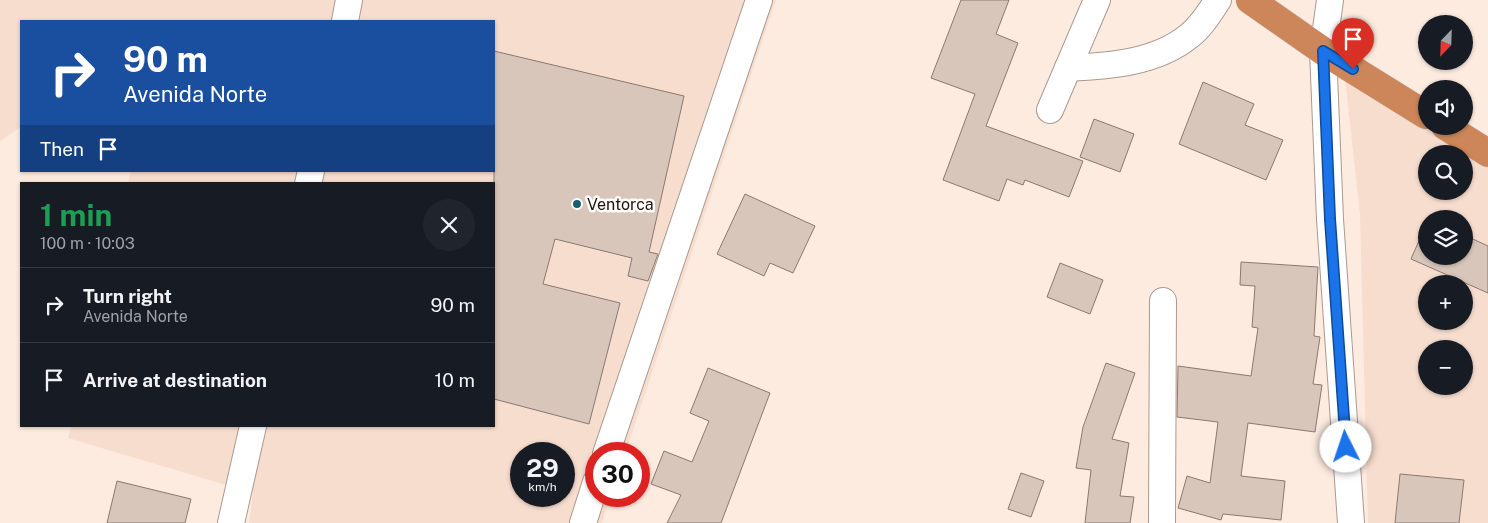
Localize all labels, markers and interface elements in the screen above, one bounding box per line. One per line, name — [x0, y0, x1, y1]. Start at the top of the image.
north arrow — [1418, 15, 1472, 70]
map controls — [1418, 15, 1473, 395]
pin — [1332, 18, 1374, 69]
icon: arrive — [1339, 25, 1367, 53]
text: 90 m — [123, 39, 208, 80]
icon: right — [40, 40, 105, 105]
button: sound — [1418, 80, 1473, 135]
text: Avenida Norte — [123, 81, 267, 107]
icon: arrive — [94, 135, 122, 163]
text: Then — [40, 138, 84, 160]
button: search — [1418, 145, 1473, 200]
place label: Ventorca — [587, 195, 654, 214]
text: 1 min — [40, 197, 112, 233]
marker: Ventorca — [571, 198, 583, 210]
button: close — [423, 199, 475, 251]
button: layers — [1418, 210, 1473, 265]
text: 100 m · 10:03 — [40, 234, 135, 253]
button: + — [1418, 275, 1473, 330]
text: Turn right — [83, 285, 172, 307]
icon: right — [40, 291, 68, 319]
text: 90 m — [431, 294, 475, 316]
text: Avenida Norte — [83, 307, 188, 326]
button: − — [1418, 340, 1473, 395]
icon: arrive — [40, 366, 68, 394]
text: Arrive at destination — [83, 369, 267, 391]
text: 10 m — [435, 369, 475, 391]
position arrow — [1319, 420, 1371, 472]
speed limit sign: 30 — [585, 442, 650, 507]
text: 29 — [526, 453, 559, 483]
text: km/h — [528, 480, 557, 494]

